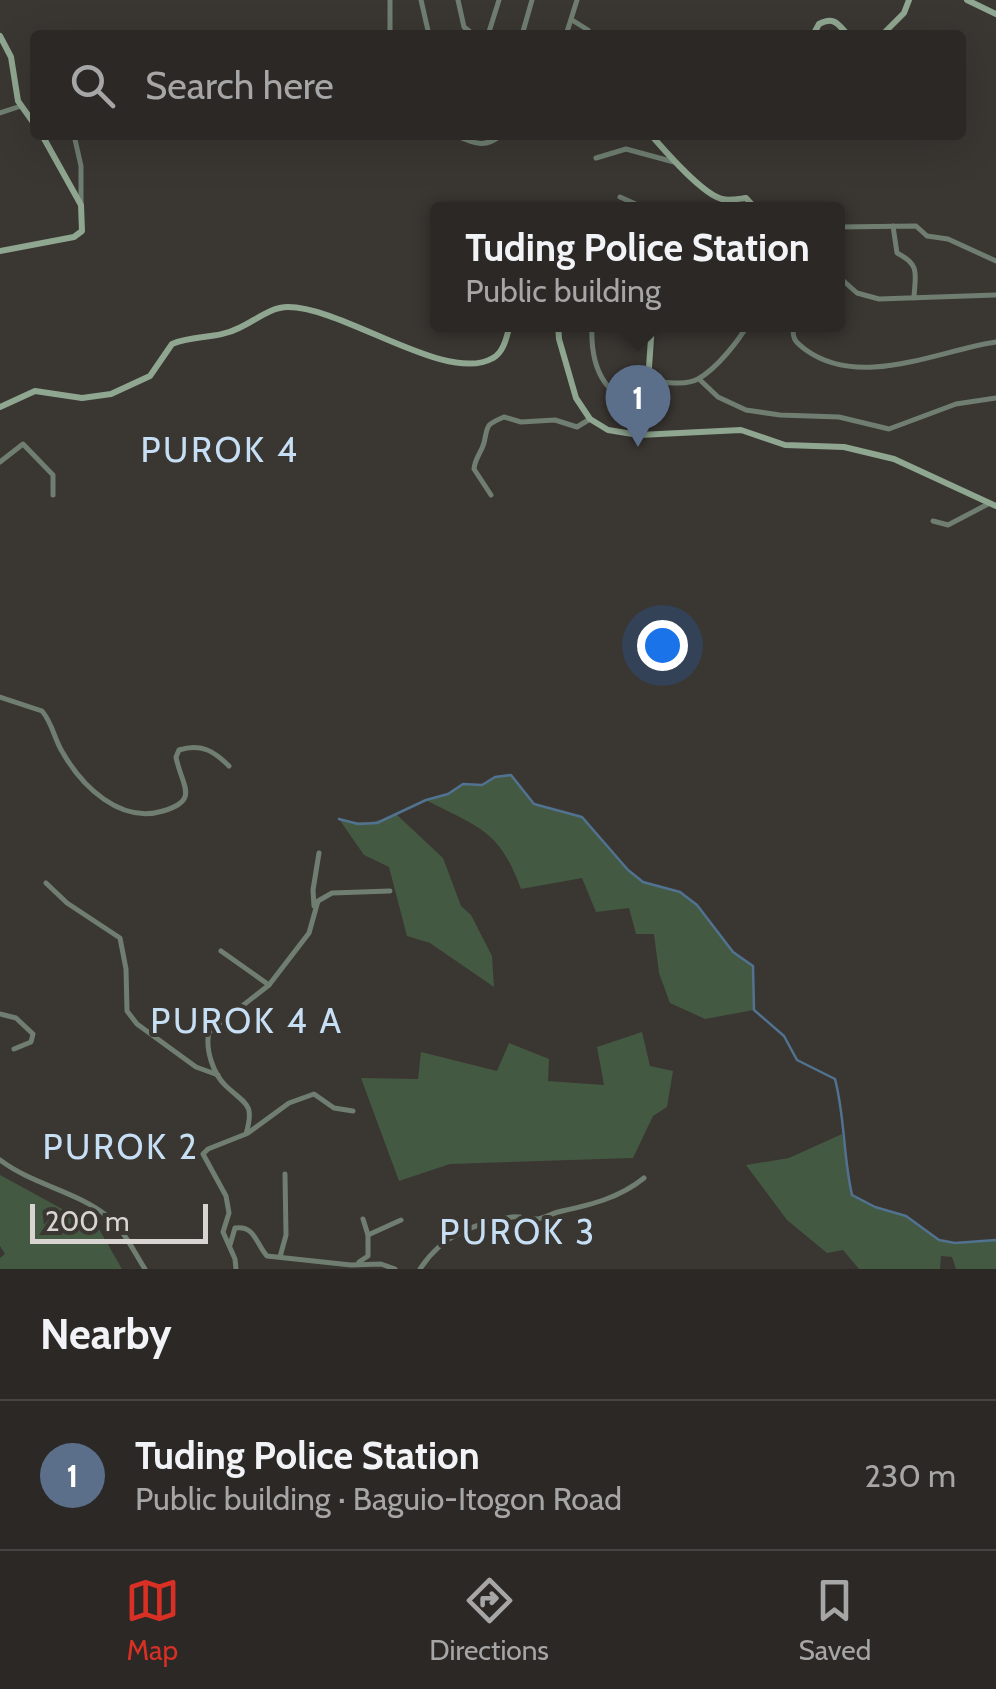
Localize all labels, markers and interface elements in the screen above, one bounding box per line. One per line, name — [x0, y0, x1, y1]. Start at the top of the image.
search box — [30, 30, 966, 140]
icon: search — [65, 58, 120, 113]
text: Search here — [145, 62, 334, 109]
popup — [430, 202, 845, 332]
text: Tuding Police Station — [465, 224, 810, 271]
text: Public building — [465, 271, 661, 310]
pin: 1 — [606, 364, 670, 447]
district label: PUROK 4 — [141, 428, 299, 471]
your location — [637, 620, 688, 671]
district label: PUROK 4 A — [150, 999, 344, 1042]
district label: PUROK 2 — [43, 1125, 199, 1168]
scale bar — [30, 1199, 208, 1244]
text: 200 m — [45, 1204, 130, 1238]
district label: PUROK 3 — [439, 1210, 597, 1253]
text: Nearby — [40, 1308, 172, 1360]
text: Tuding Police Station — [135, 1432, 480, 1479]
text: 1 — [67, 1456, 78, 1495]
text: 230 m — [864, 1456, 956, 1495]
text: Public building · Baguio-Itogon Road — [135, 1479, 622, 1518]
tab: Map — [125, 1573, 180, 1667]
tab: Directions — [429, 1573, 549, 1667]
tab: Saved — [799, 1573, 871, 1667]

